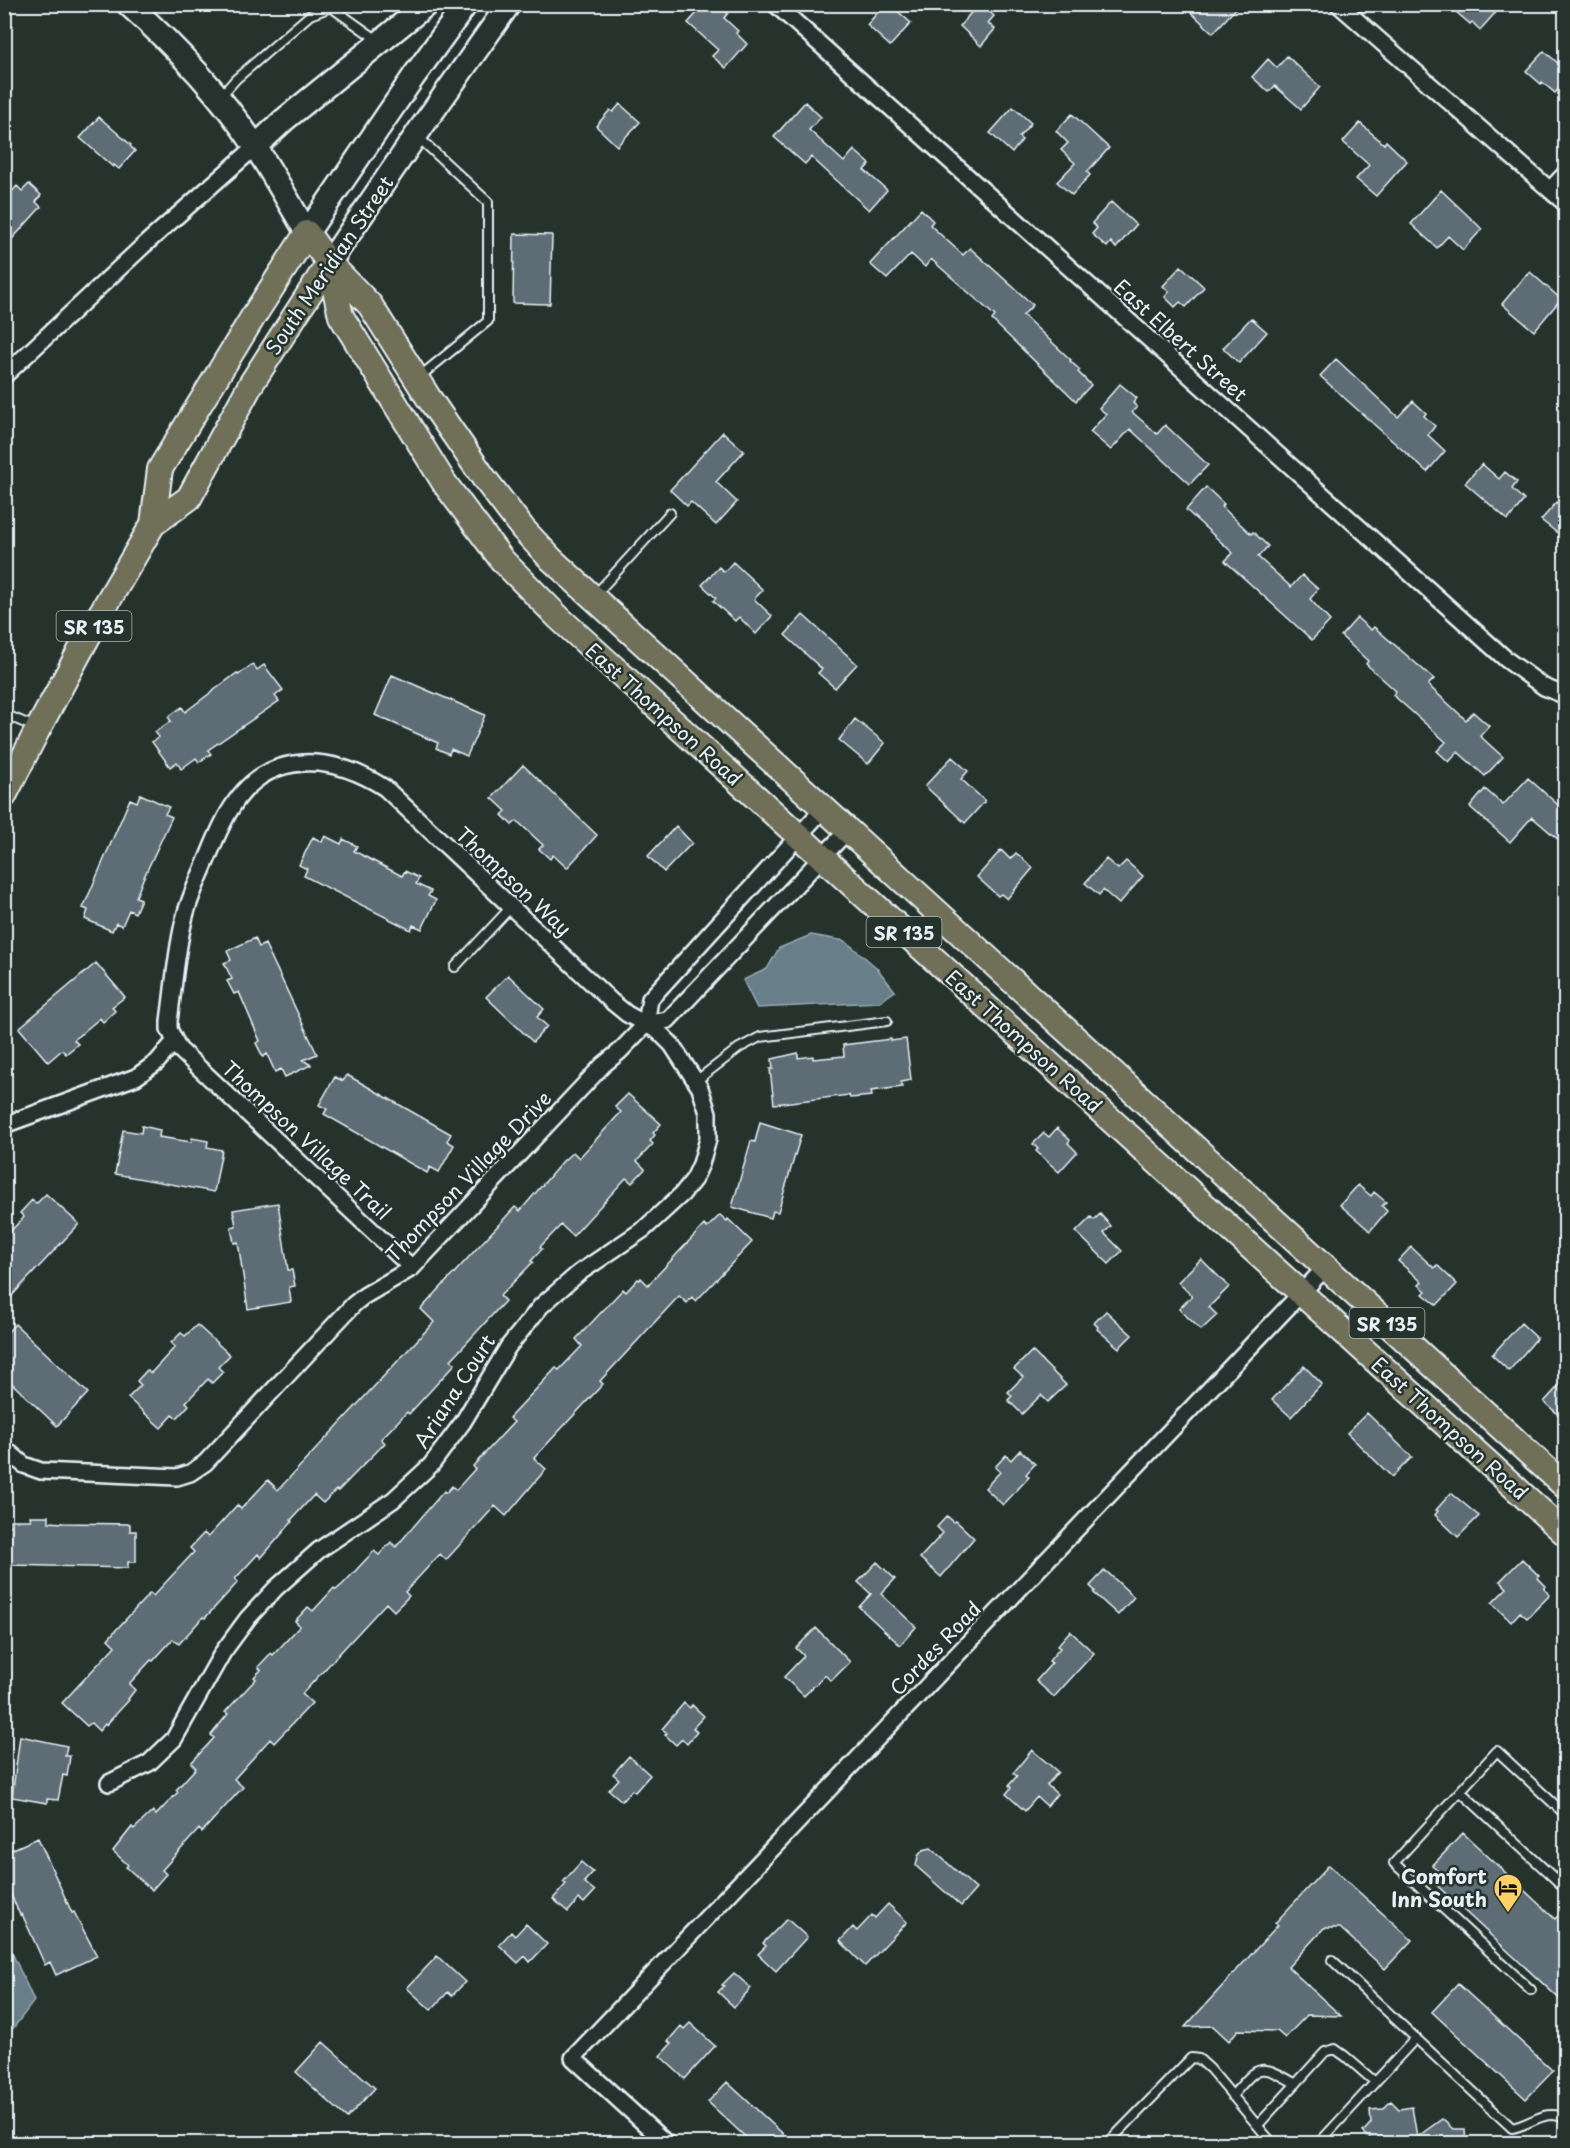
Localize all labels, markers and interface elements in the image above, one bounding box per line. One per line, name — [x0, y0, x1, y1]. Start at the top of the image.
street label: South Meridian Street — [258, 169, 400, 361]
street label: East Elbert Street — [1108, 272, 1254, 408]
road number: SR 135 — [56, 611, 132, 641]
street label: East Thompson Road — [579, 635, 749, 793]
street label: Thompson Way — [449, 819, 579, 943]
road number: SR 135 — [866, 917, 942, 947]
street label: East Thompson Road — [939, 962, 1109, 1120]
street label: Thompson Village Trail — [216, 1054, 398, 1226]
street label: Thompson Village Drive — [378, 1084, 558, 1268]
road number: SR 135 — [1350, 1308, 1424, 1338]
street label: Ariana Court — [406, 1328, 502, 1454]
street label: East Thompson Road — [1365, 1349, 1535, 1507]
street label: Cordes Road — [882, 1594, 988, 1702]
place label: Comfort Inn South — [1391, 1861, 1487, 1914]
hotel icon: Comfort Inn South — [1492, 1872, 1524, 1914]

